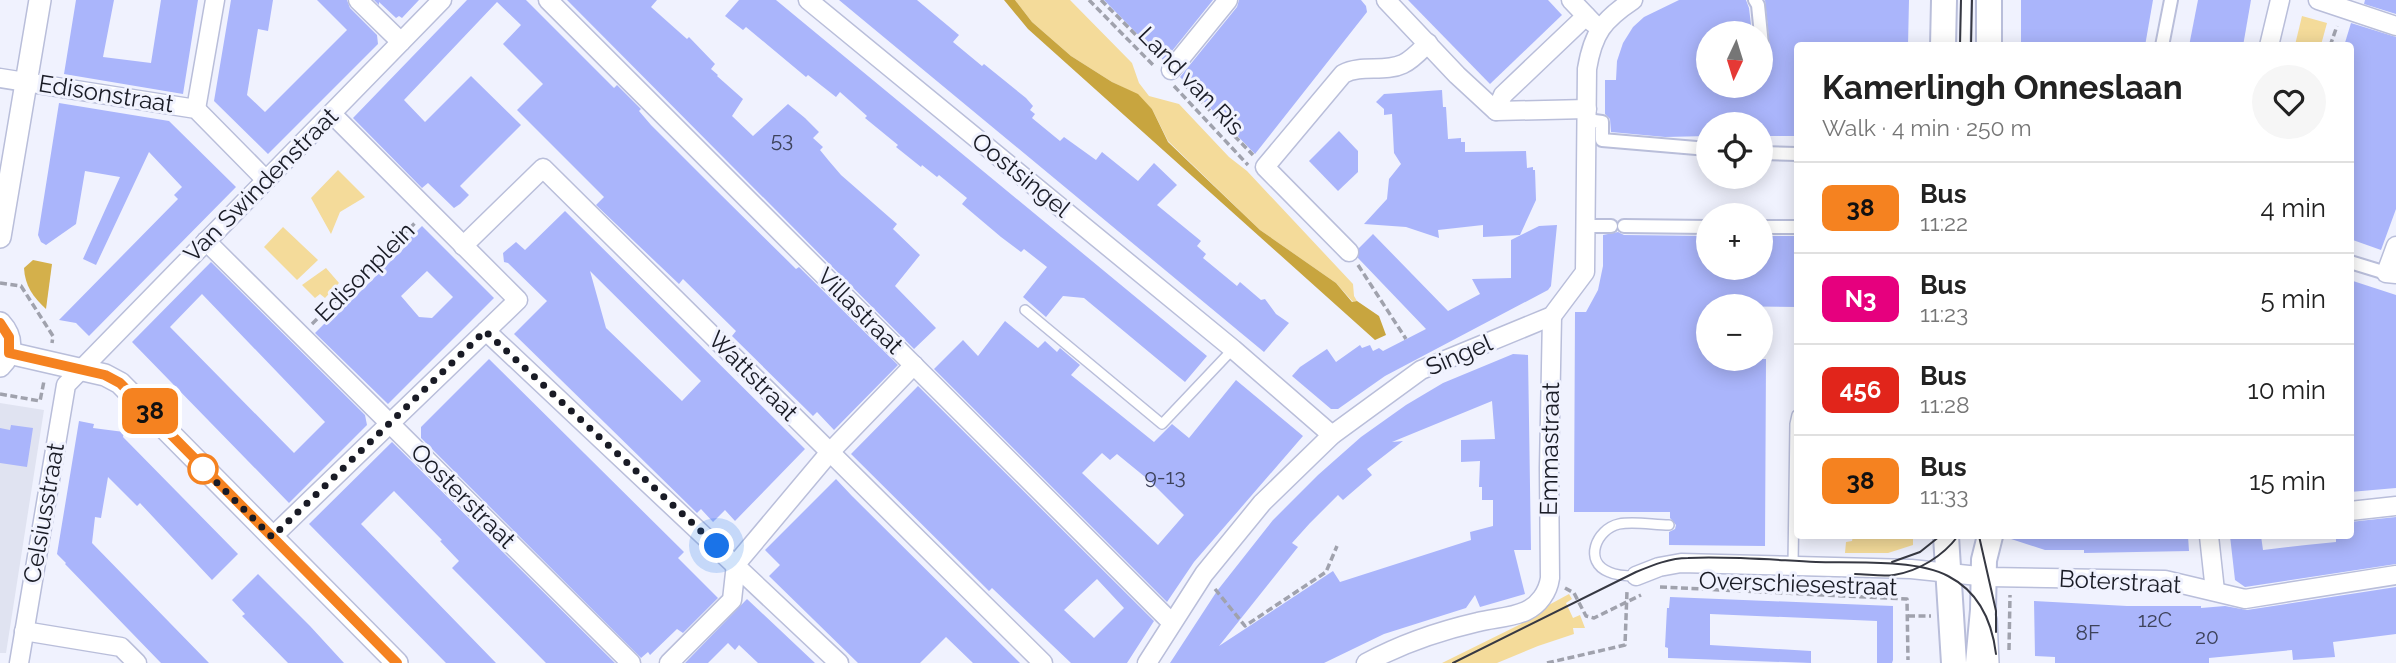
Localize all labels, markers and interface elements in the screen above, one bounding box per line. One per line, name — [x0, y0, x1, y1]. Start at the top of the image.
street label: Land van Ris — [1132, 20, 1250, 141]
north arrow — [1696, 21, 1773, 98]
map controls — [1696, 21, 1773, 371]
button: heart — [2252, 65, 2326, 139]
text: Kamerlingh Onneslaan — [1822, 68, 2183, 107]
street label: Edisonstraat — [36, 69, 176, 118]
street label: Van Swindenstraat — [177, 101, 344, 268]
button: locate — [1696, 112, 1773, 189]
text: Walk · 4 min · 250 m — [1822, 114, 2032, 141]
street label: Oostsingel — [966, 126, 1077, 223]
house number: 53 — [771, 127, 793, 152]
text: Bus — [1920, 179, 1967, 209]
text: 38 — [1847, 193, 1874, 222]
text: 4 min — [2260, 193, 2326, 223]
button: + — [1696, 203, 1773, 280]
text: 11:22 — [1920, 209, 1968, 236]
street label: Edisonplein — [309, 216, 420, 327]
street label: Villastraat — [811, 262, 909, 360]
text: Bus — [1920, 270, 1967, 300]
text: N3 — [1845, 284, 1876, 313]
text: 5 min — [2260, 284, 2326, 314]
button: − — [1696, 294, 1773, 371]
text: 11:23 — [1920, 300, 1968, 327]
street label: Wattstraat — [702, 325, 804, 427]
street label: Singel — [1421, 327, 1497, 381]
text: Bus — [1920, 361, 1967, 391]
text: 456 — [1840, 375, 1881, 404]
text: 10 min — [2248, 375, 2326, 405]
street label: Emmastraat — [1534, 382, 1565, 516]
line badge: 38 — [118, 388, 182, 434]
text: 11:28 — [1920, 391, 1970, 418]
text: 38 — [136, 396, 164, 425]
street label: Oosterstraat — [405, 437, 522, 554]
street label: Celsiusstraat — [17, 441, 70, 585]
text: Bus — [1920, 452, 1967, 482]
unlabelled marker — [188, 454, 218, 484]
house number: 9-13 — [1144, 464, 1186, 489]
text: 38 — [1847, 466, 1874, 495]
text: 15 min — [2249, 466, 2326, 496]
text: 11:33 — [1920, 482, 1969, 509]
your location — [699, 528, 734, 563]
street label: Boterstraat — [2058, 564, 2182, 599]
street label: Overschiesestraat — [1698, 566, 1898, 601]
house number: 12C — [2138, 607, 2172, 632]
house number: 8F — [2076, 620, 2100, 645]
house number: 20 — [2195, 624, 2219, 649]

